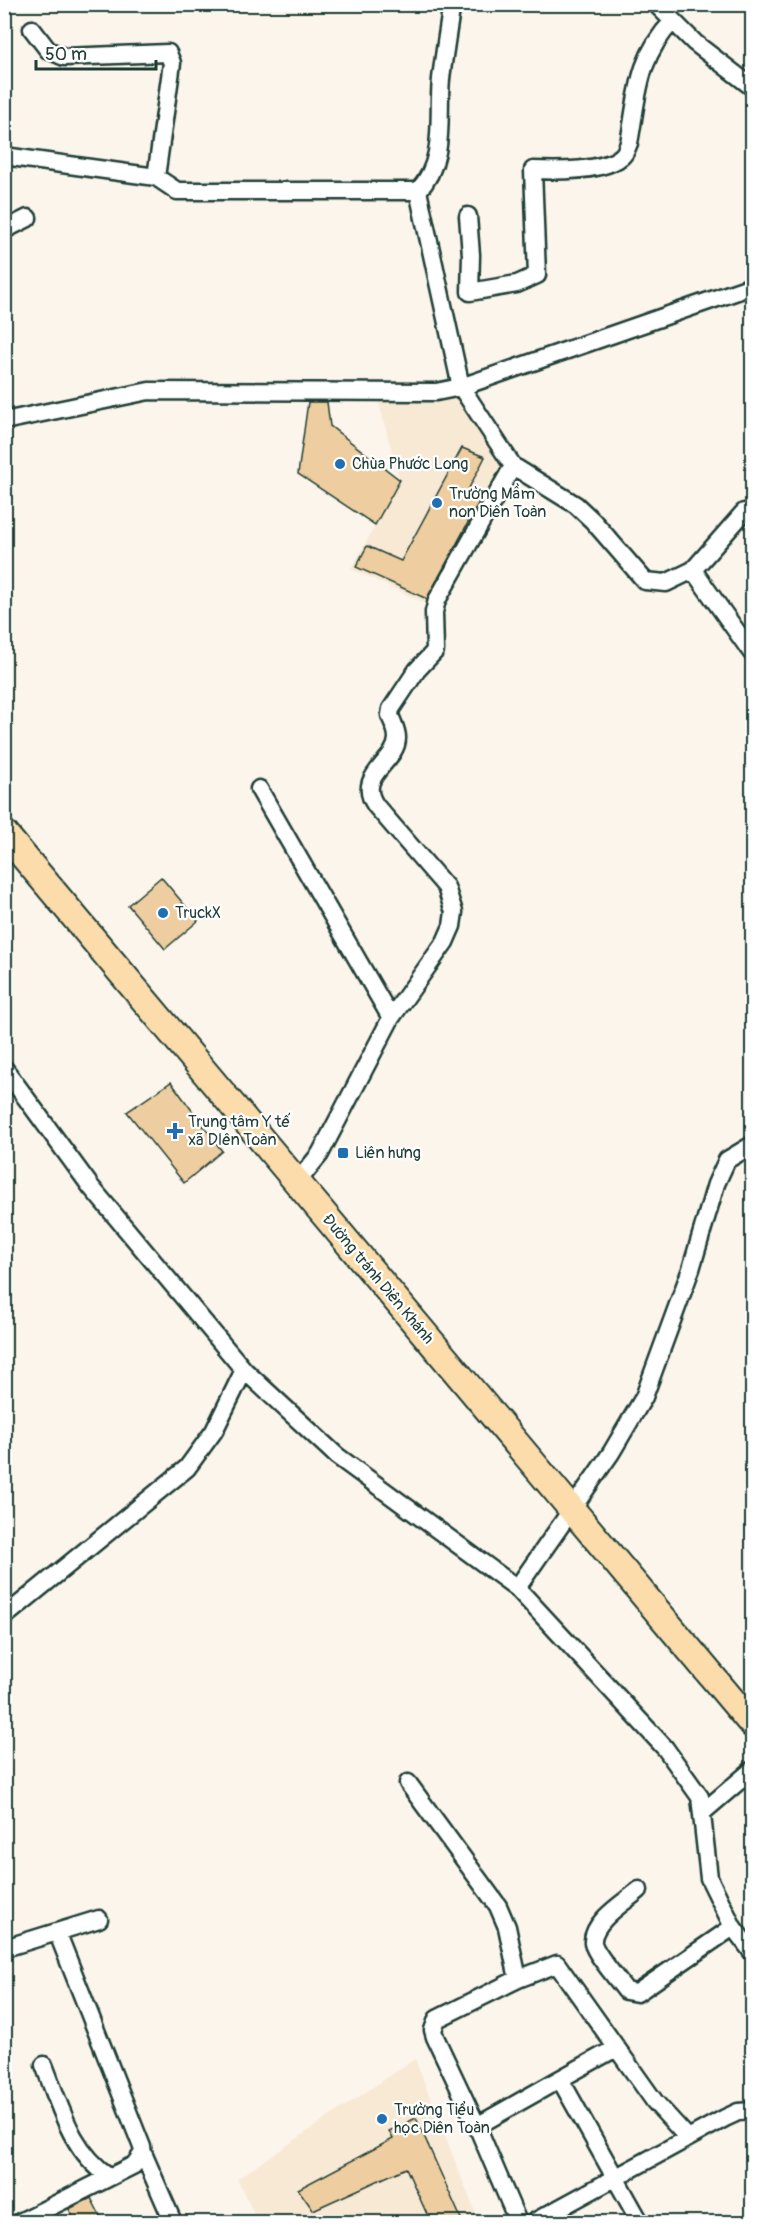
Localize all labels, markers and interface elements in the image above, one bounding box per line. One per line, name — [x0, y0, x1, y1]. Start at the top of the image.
scale bar — [36, 33, 156, 71]
text: 50 m — [45, 43, 87, 66]
place label: Chùa Phước Long — [352, 454, 468, 474]
marker: Chùa Phước Long — [333, 457, 347, 471]
place label: Trường Mầm non Diên Toàn — [449, 483, 546, 522]
marker: Trường Mầm non Diên Toàn — [430, 496, 444, 510]
place label: TruckX — [175, 903, 221, 923]
marker: TruckX — [156, 906, 170, 920]
place label: Trung tâm Y tế xã DIên Toàn — [188, 1112, 291, 1150]
marker: Trung tâm Y tế xã DIên Toàn — [166, 1122, 184, 1140]
place label: Liên hưng — [355, 1143, 421, 1163]
marker: Liên hưng — [336, 1146, 350, 1160]
street label: Đường tránh Diên Khánh — [318, 1210, 438, 1348]
place label: Trường Tiểu học Diên Toàn — [394, 2100, 490, 2138]
marker: Trường Tiểu học Diên Toàn — [375, 2112, 389, 2126]

